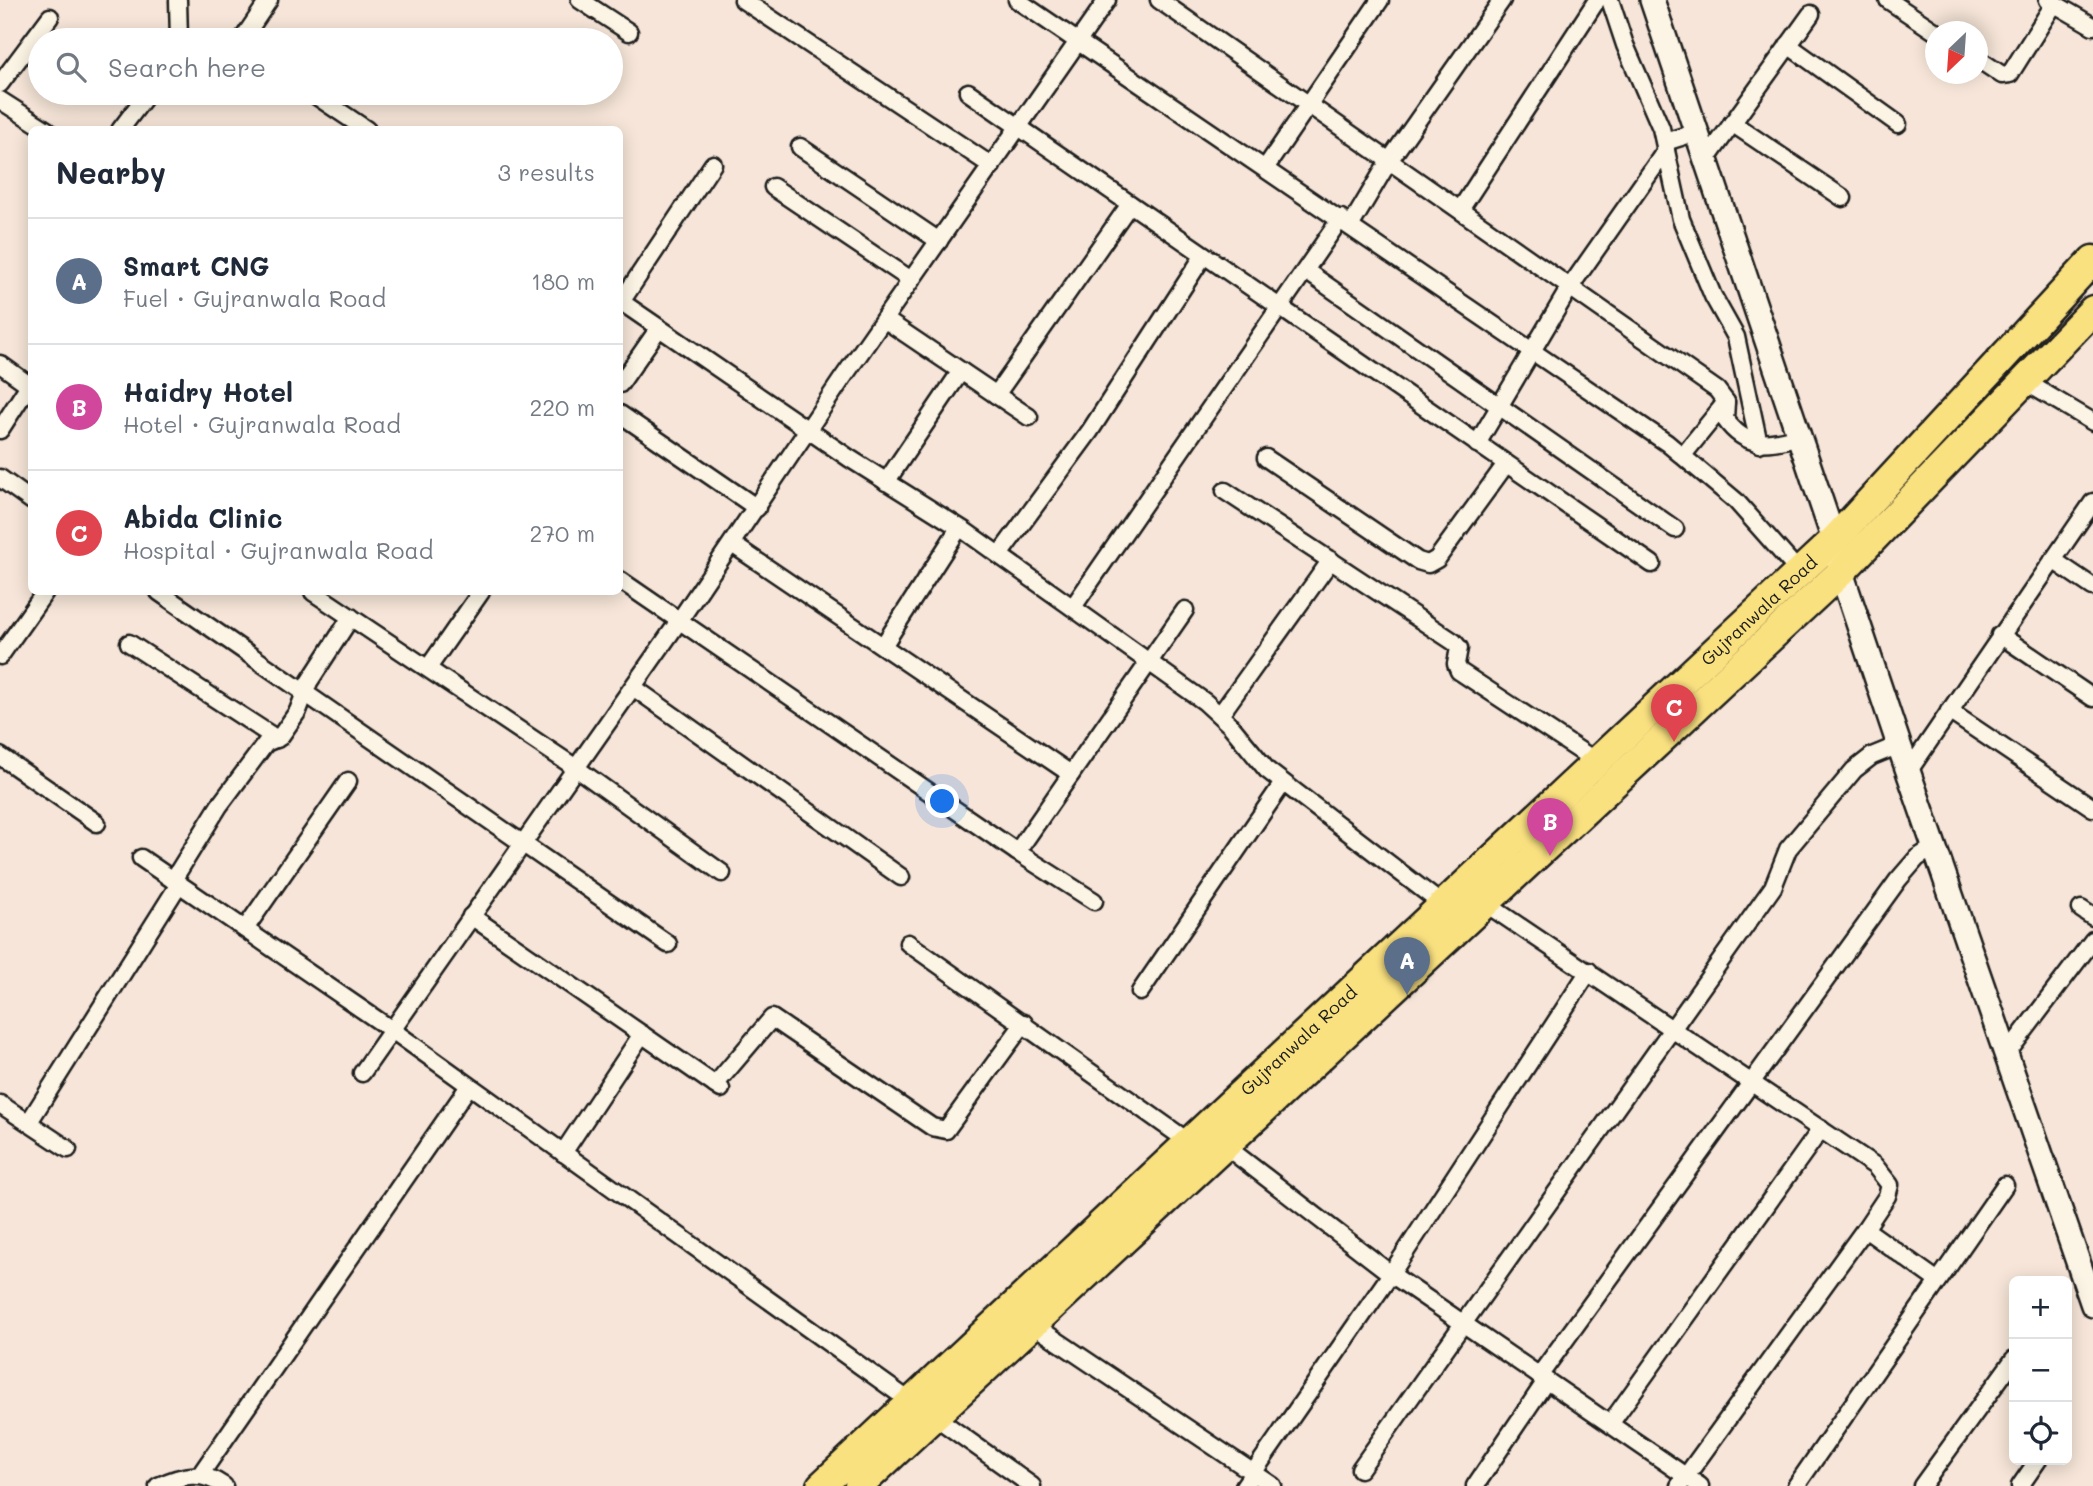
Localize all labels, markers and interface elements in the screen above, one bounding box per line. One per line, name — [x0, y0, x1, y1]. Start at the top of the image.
north arrow — [1925, 21, 1988, 84]
search box — [28, 28, 623, 105]
icon: search — [52, 48, 90, 86]
text: Search here — [108, 50, 266, 84]
text: Nearby — [56, 152, 166, 192]
text: 3 results — [498, 157, 595, 187]
text: Smart CNG — [123, 249, 269, 283]
text: A — [71, 266, 87, 296]
text: 180 m — [531, 266, 595, 296]
text: Fuel · Gujranwala Road — [123, 283, 386, 313]
text: Haidry Hotel — [123, 375, 293, 409]
text: B — [71, 392, 87, 422]
text: 220 m — [529, 392, 595, 422]
text: Hotel · Gujranwala Road — [123, 409, 401, 439]
text: Abida Clinic — [123, 501, 283, 535]
text: C — [70, 518, 88, 548]
text: 270 m — [530, 518, 595, 548]
text: Hospital · Gujranwala Road — [123, 535, 433, 565]
street label: Gujranwala Road — [1695, 550, 1822, 671]
pin: C — [1651, 684, 1697, 742]
your location — [925, 784, 959, 818]
pin: B — [1527, 798, 1573, 856]
pin: A — [1384, 937, 1430, 995]
street label: Gujranwala Road — [1235, 980, 1362, 1101]
map controls — [2009, 1276, 2072, 1465]
button: + — [2009, 1276, 2072, 1339]
button: − — [2009, 1339, 2072, 1402]
button: locate — [2009, 1402, 2072, 1465]

